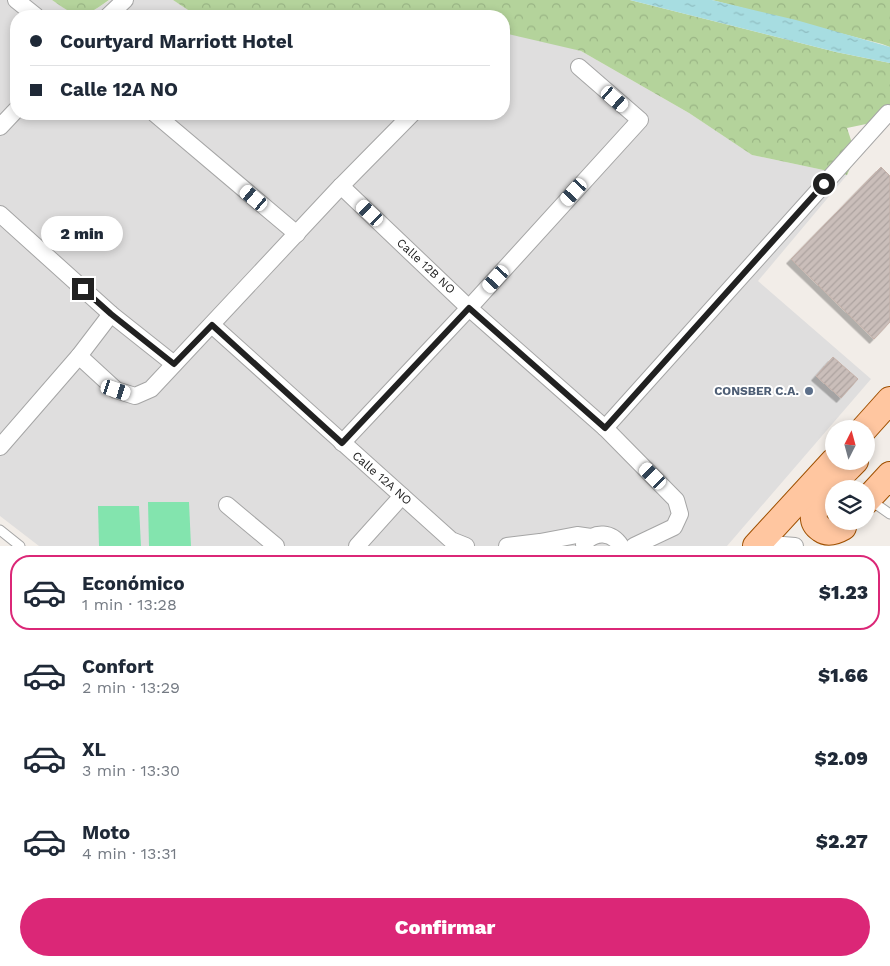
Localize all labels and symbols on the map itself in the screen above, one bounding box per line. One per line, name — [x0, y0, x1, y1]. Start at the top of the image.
car — [598, 83, 631, 115]
route start — [813, 173, 835, 195]
car — [558, 176, 589, 208]
car — [237, 183, 270, 213]
car — [353, 197, 386, 229]
callout: 2 min — [42, 216, 124, 252]
street label: Calle 12B NO — [394, 235, 458, 297]
car — [480, 263, 511, 295]
route end — [72, 278, 94, 300]
car — [99, 378, 132, 402]
place label: CONSBER C.A. — [714, 384, 799, 398]
marker: CONSBER C.A. — [803, 385, 815, 397]
north arrow — [825, 420, 875, 470]
street label: Calle 12A NO — [349, 448, 415, 508]
car — [637, 460, 668, 492]

